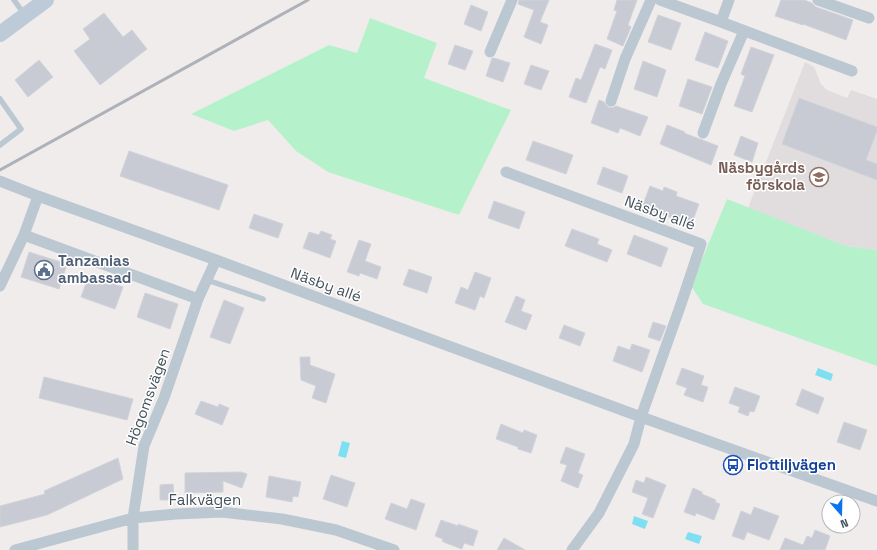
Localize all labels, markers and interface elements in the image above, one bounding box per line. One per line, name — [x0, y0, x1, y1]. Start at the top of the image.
place label: Näsbygårds förskola — [718, 158, 805, 194]
school or university icon: Näsbygårds förskola — [808, 166, 830, 188]
street label: Näsby allé — [622, 191, 698, 234]
place label: Tanzanias ambassad — [58, 251, 131, 287]
public building icon: Tanzanias ambassad — [33, 259, 55, 281]
street label: Näsby allé — [288, 263, 364, 306]
street label: Högomsvägen — [121, 345, 174, 448]
bus stop icon: Flottiljvägen — [722, 454, 744, 476]
place label: Flottiljvägen — [747, 455, 836, 474]
street label: Falkvägen — [169, 490, 241, 509]
north arrow — [821, 494, 861, 534]
text: N — [839, 516, 850, 531]

